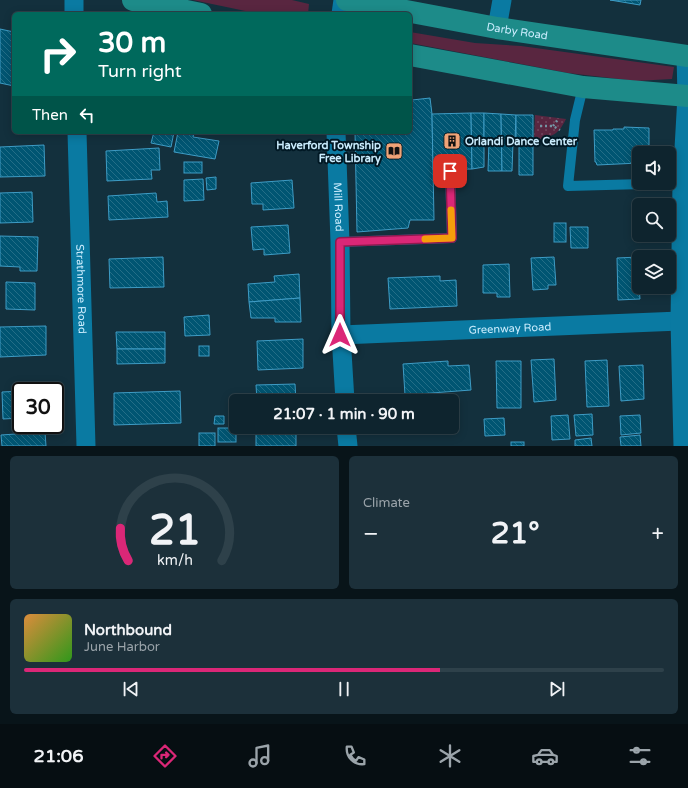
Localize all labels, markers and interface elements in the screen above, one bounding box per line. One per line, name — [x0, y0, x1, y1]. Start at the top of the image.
street label: Darby Road — [485, 20, 549, 42]
text: 30 m — [98, 26, 166, 60]
icon: right — [32, 28, 84, 80]
text: Turn right — [98, 60, 182, 82]
icon: left — [76, 104, 98, 126]
text: Then — [32, 106, 68, 124]
building icon: Orlandi Dance Center — [442, 131, 462, 151]
place label: Orlandi Dance Center — [465, 135, 578, 148]
place label: Haverford Township Free Library — [276, 139, 381, 166]
library icon: Haverford Township Free Library — [384, 141, 404, 161]
map controls — [632, 146, 676, 294]
button: sound — [632, 146, 676, 190]
pin — [433, 154, 467, 188]
icon: arrive — [439, 160, 461, 182]
street label: Mill Road — [331, 182, 346, 232]
button: search — [632, 198, 676, 242]
street label: Strathmore Road — [73, 244, 89, 334]
button: layers — [632, 250, 676, 294]
position arrow — [319, 314, 361, 356]
street label: Greenway Road — [468, 320, 552, 337]
speed limit sign: 30 — [12, 382, 64, 434]
text: 21:07 · 1 min · 90 m — [273, 405, 415, 423]
text: Climate — [363, 495, 410, 511]
text: 21 — [148, 505, 201, 555]
text: 21° — [491, 515, 540, 552]
text: − — [363, 521, 379, 547]
text: + — [652, 521, 664, 547]
text: km/h — [157, 551, 192, 568]
text: Northbound — [84, 621, 172, 639]
text: June Harbor — [84, 639, 160, 655]
icon: previous — [120, 678, 142, 700]
icon: pause — [333, 678, 355, 700]
icon: next — [546, 678, 568, 700]
icon: directions — [151, 742, 179, 770]
icon: music — [246, 742, 274, 770]
icon: phone — [341, 742, 369, 770]
icon: climate — [436, 742, 464, 770]
icon: car — [531, 742, 559, 770]
icon: filters — [626, 742, 654, 770]
text: 21:06 — [34, 745, 83, 767]

